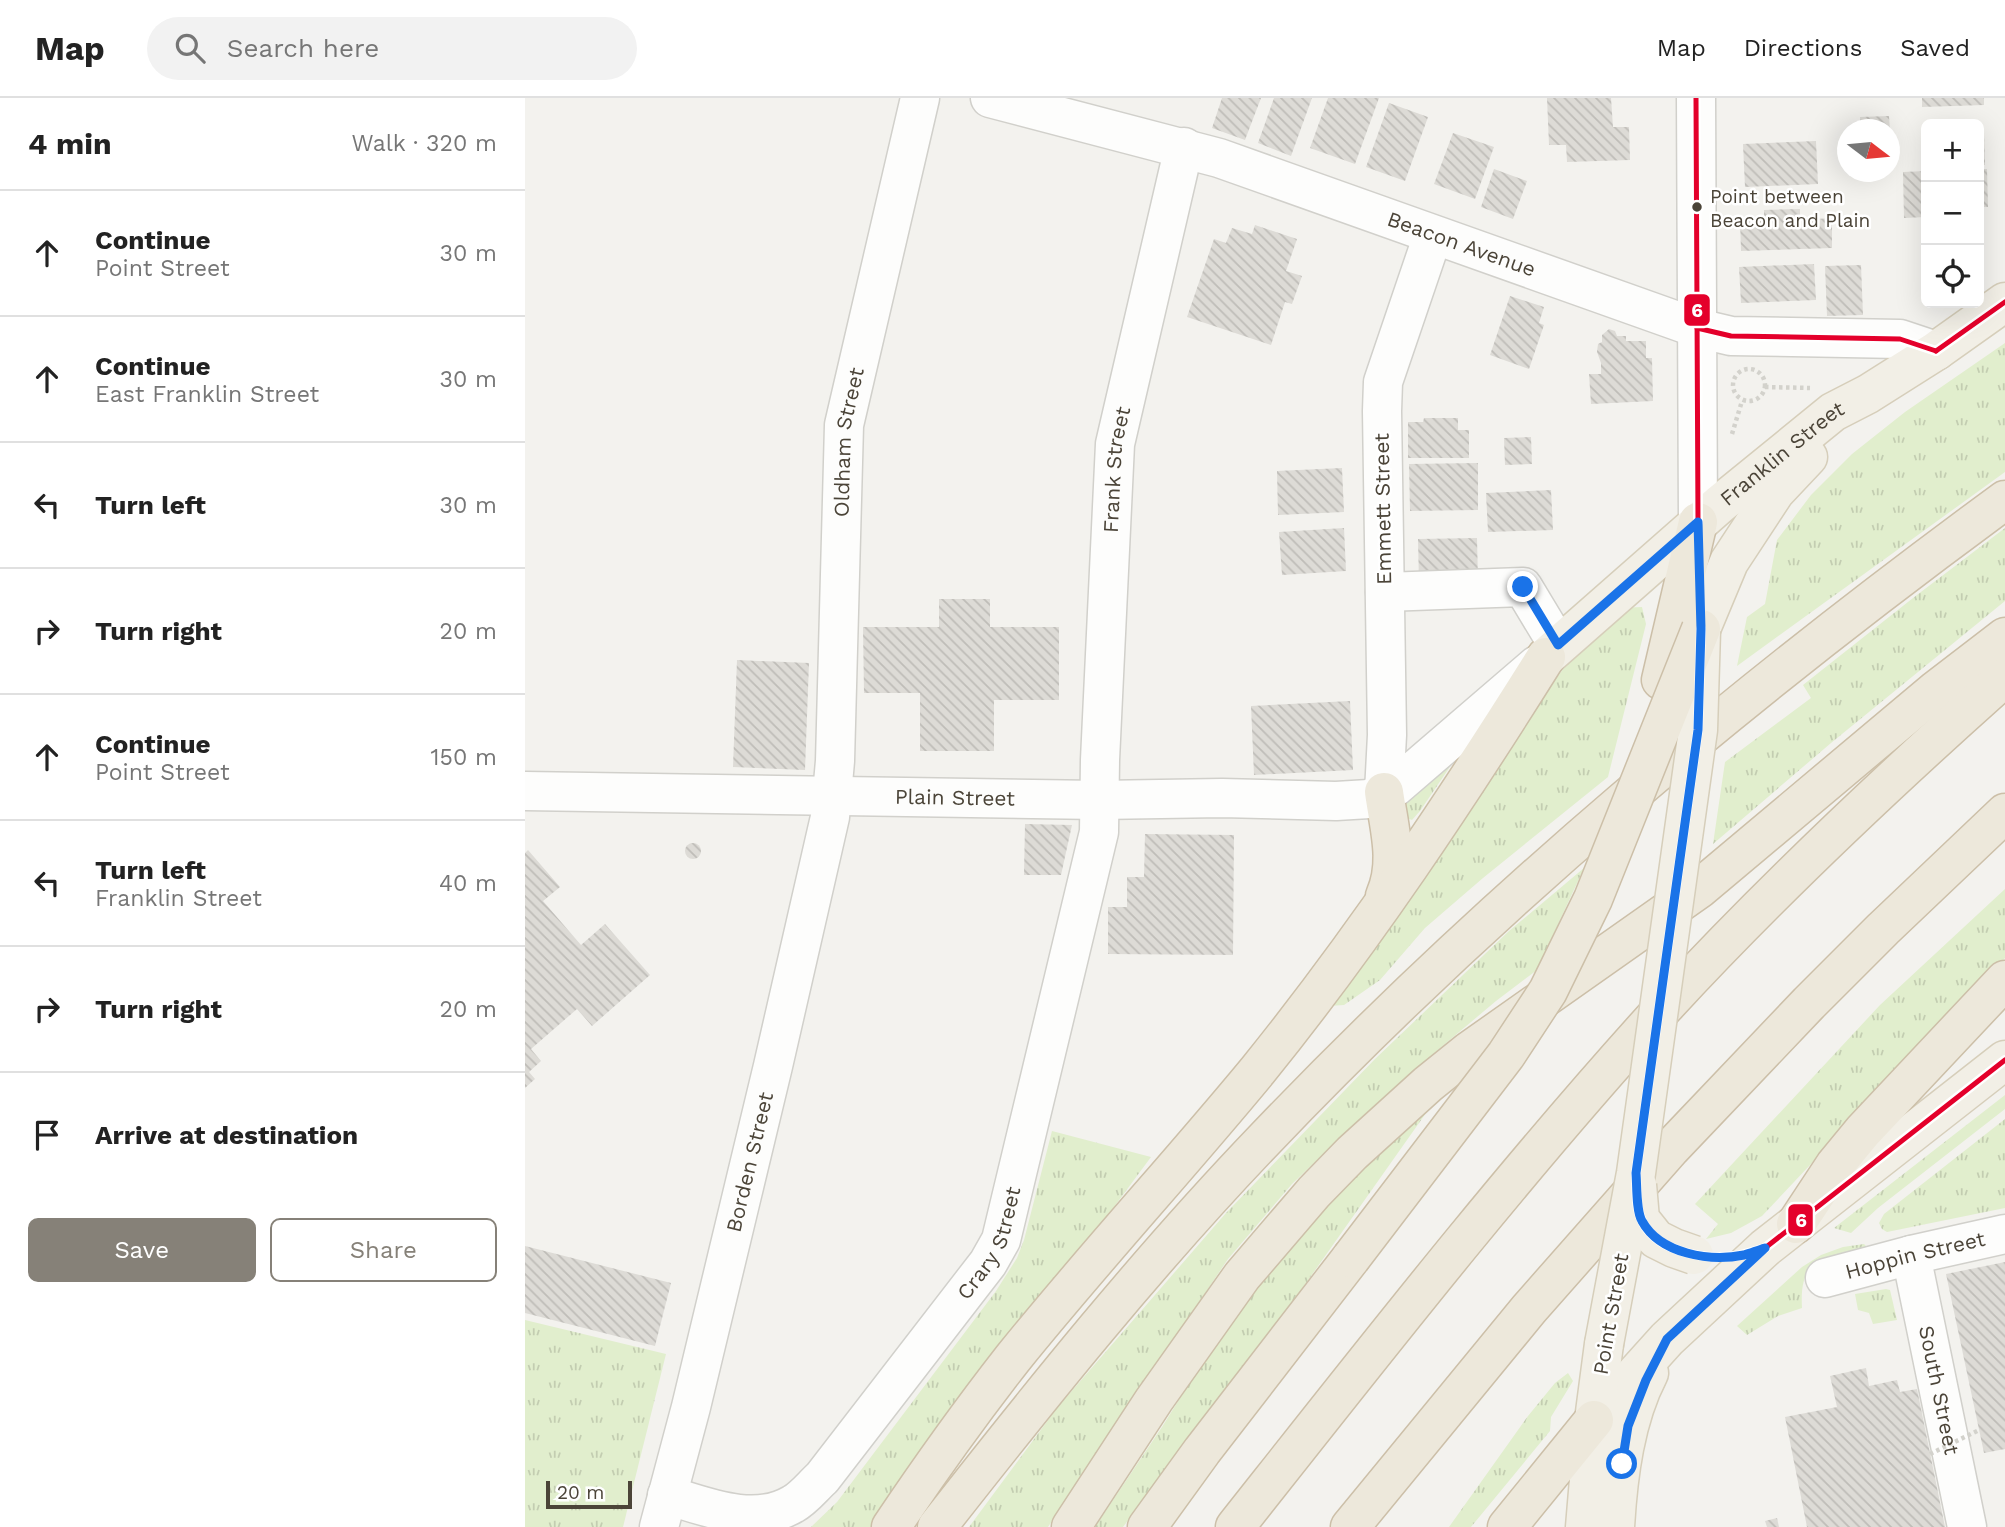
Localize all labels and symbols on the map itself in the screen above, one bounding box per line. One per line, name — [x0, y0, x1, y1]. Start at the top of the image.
north arrow — [1837, 119, 1900, 182]
place label: Point between Beacon and Plain — [1710, 185, 1870, 232]
marker: Point between Beacon and Plain — [1690, 200, 1704, 214]
street label: Beacon Avenue — [1384, 206, 1539, 282]
line badge: 6 — [1683, 293, 1711, 327]
text: 6 — [1691, 299, 1703, 322]
street label: Oldham Street — [829, 365, 869, 517]
street label: Franklin Street — [1715, 395, 1848, 511]
street label: Frank Street — [1098, 404, 1135, 533]
street label: Emmett Street — [1369, 433, 1396, 585]
route end — [1507, 571, 1538, 602]
street label: Plain Street — [895, 784, 1015, 811]
street label: Borden Street — [720, 1089, 778, 1235]
street label: Crary Street — [951, 1184, 1025, 1304]
line badge: 6 — [1787, 1203, 1814, 1237]
text: 6 — [1795, 1209, 1807, 1232]
street label: Hoppin Street — [1842, 1226, 1988, 1284]
street label: Point Street — [1588, 1251, 1634, 1377]
street label: South Street — [1914, 1323, 1965, 1457]
route start — [1606, 1448, 1637, 1479]
scale bar — [546, 1478, 632, 1510]

